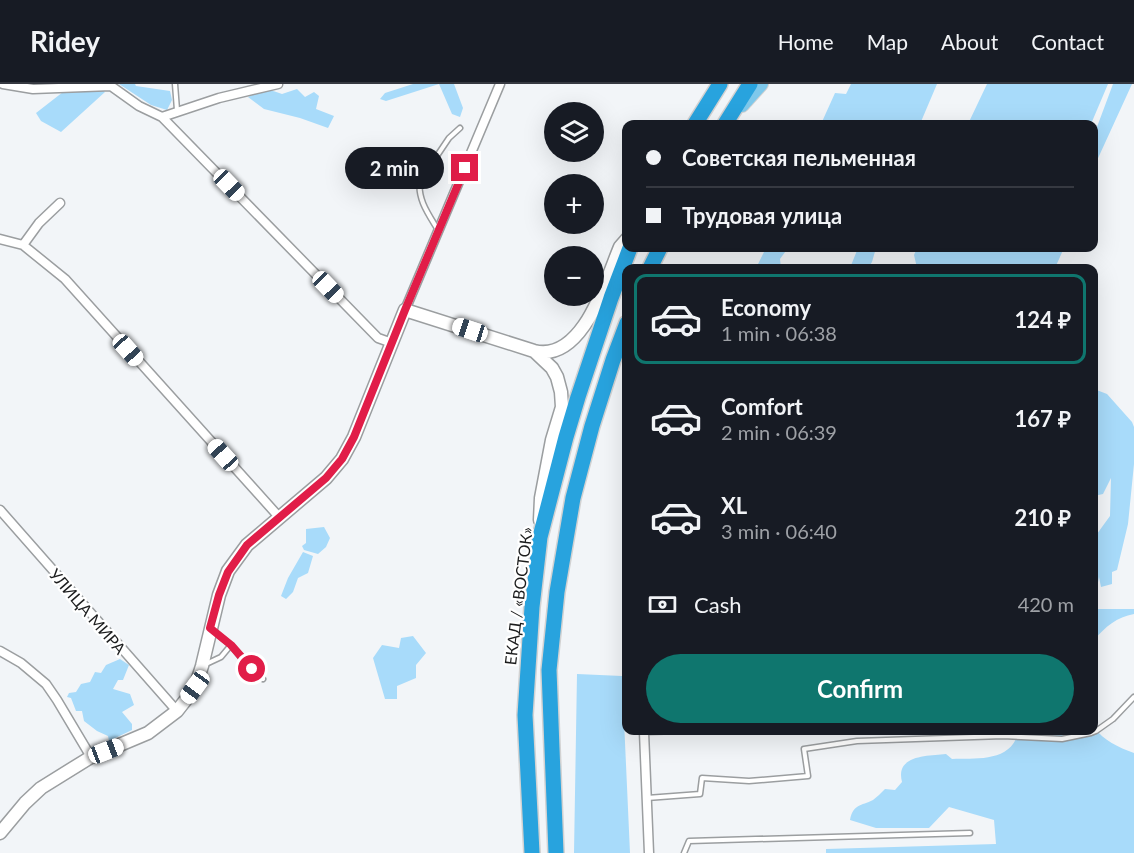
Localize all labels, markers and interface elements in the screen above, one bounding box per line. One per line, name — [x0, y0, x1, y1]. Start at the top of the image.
text: Ridey — [30, 24, 100, 58]
text: Home — [778, 29, 834, 54]
text: Map — [867, 29, 908, 54]
text: About — [941, 29, 998, 54]
text: Contact — [1031, 29, 1104, 54]
map controls — [544, 102, 604, 306]
button: layers — [544, 102, 604, 162]
text: Советская пельменная — [682, 144, 916, 171]
callout: 2 min — [345, 147, 444, 189]
route end — [451, 154, 478, 181]
text: 2 min — [370, 156, 419, 180]
car — [210, 166, 248, 204]
button: + — [544, 174, 604, 234]
text: Трудовая улица — [682, 202, 842, 229]
button: − — [544, 246, 604, 306]
car — [309, 268, 347, 306]
icon: car — [649, 292, 703, 346]
text: Economy — [721, 294, 811, 321]
text: 124 ₽ — [1015, 306, 1071, 333]
car — [450, 316, 490, 344]
text: 1 min · 06:38 — [721, 321, 837, 345]
car — [109, 331, 147, 369]
icon: car — [649, 391, 703, 445]
text: Comfort — [721, 393, 803, 420]
text: 167 ₽ — [1015, 405, 1071, 432]
text: 2 min · 06:39 — [721, 420, 837, 444]
car — [204, 436, 242, 474]
icon: car — [649, 490, 703, 544]
text: XL — [721, 492, 747, 519]
text: 210 ₽ — [1015, 504, 1071, 531]
text: 3 min · 06:40 — [721, 519, 837, 543]
street label: ЕКАД / «ВОСТОК» — [500, 526, 536, 666]
street label: УЛИЦА МИРА — [46, 564, 130, 658]
icon: cash — [646, 588, 679, 621]
text: Cash — [694, 591, 741, 618]
text: 420 m — [1018, 592, 1074, 616]
button: Confirm — [646, 654, 1074, 723]
route start — [238, 655, 265, 682]
car — [177, 667, 213, 707]
car — [86, 736, 126, 766]

